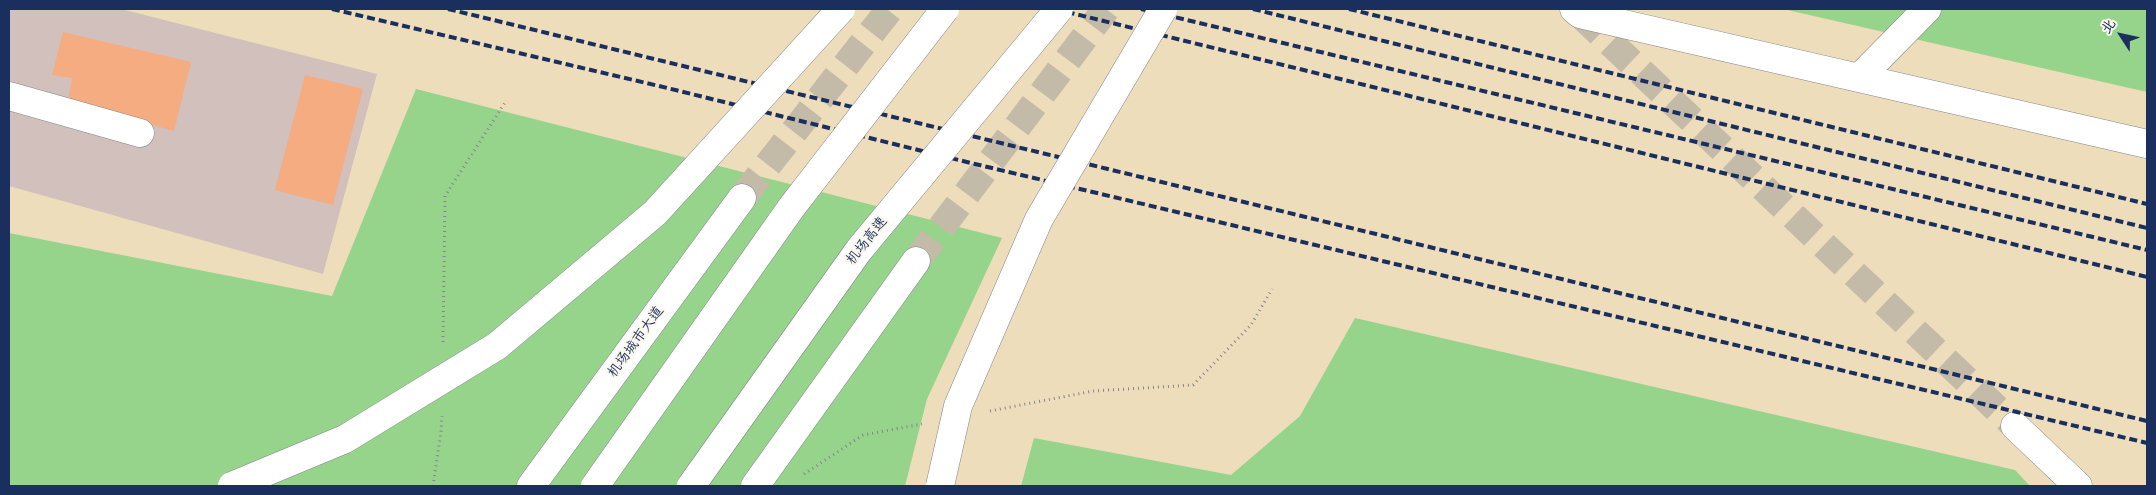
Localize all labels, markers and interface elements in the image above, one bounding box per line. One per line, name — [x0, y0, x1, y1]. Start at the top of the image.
north arrow — [2096, 10, 2146, 60]
text: 北 — [2097, 16, 2119, 37]
street label: 机场高速 — [843, 214, 891, 268]
street label: 机场城市大道 — [605, 303, 667, 381]

